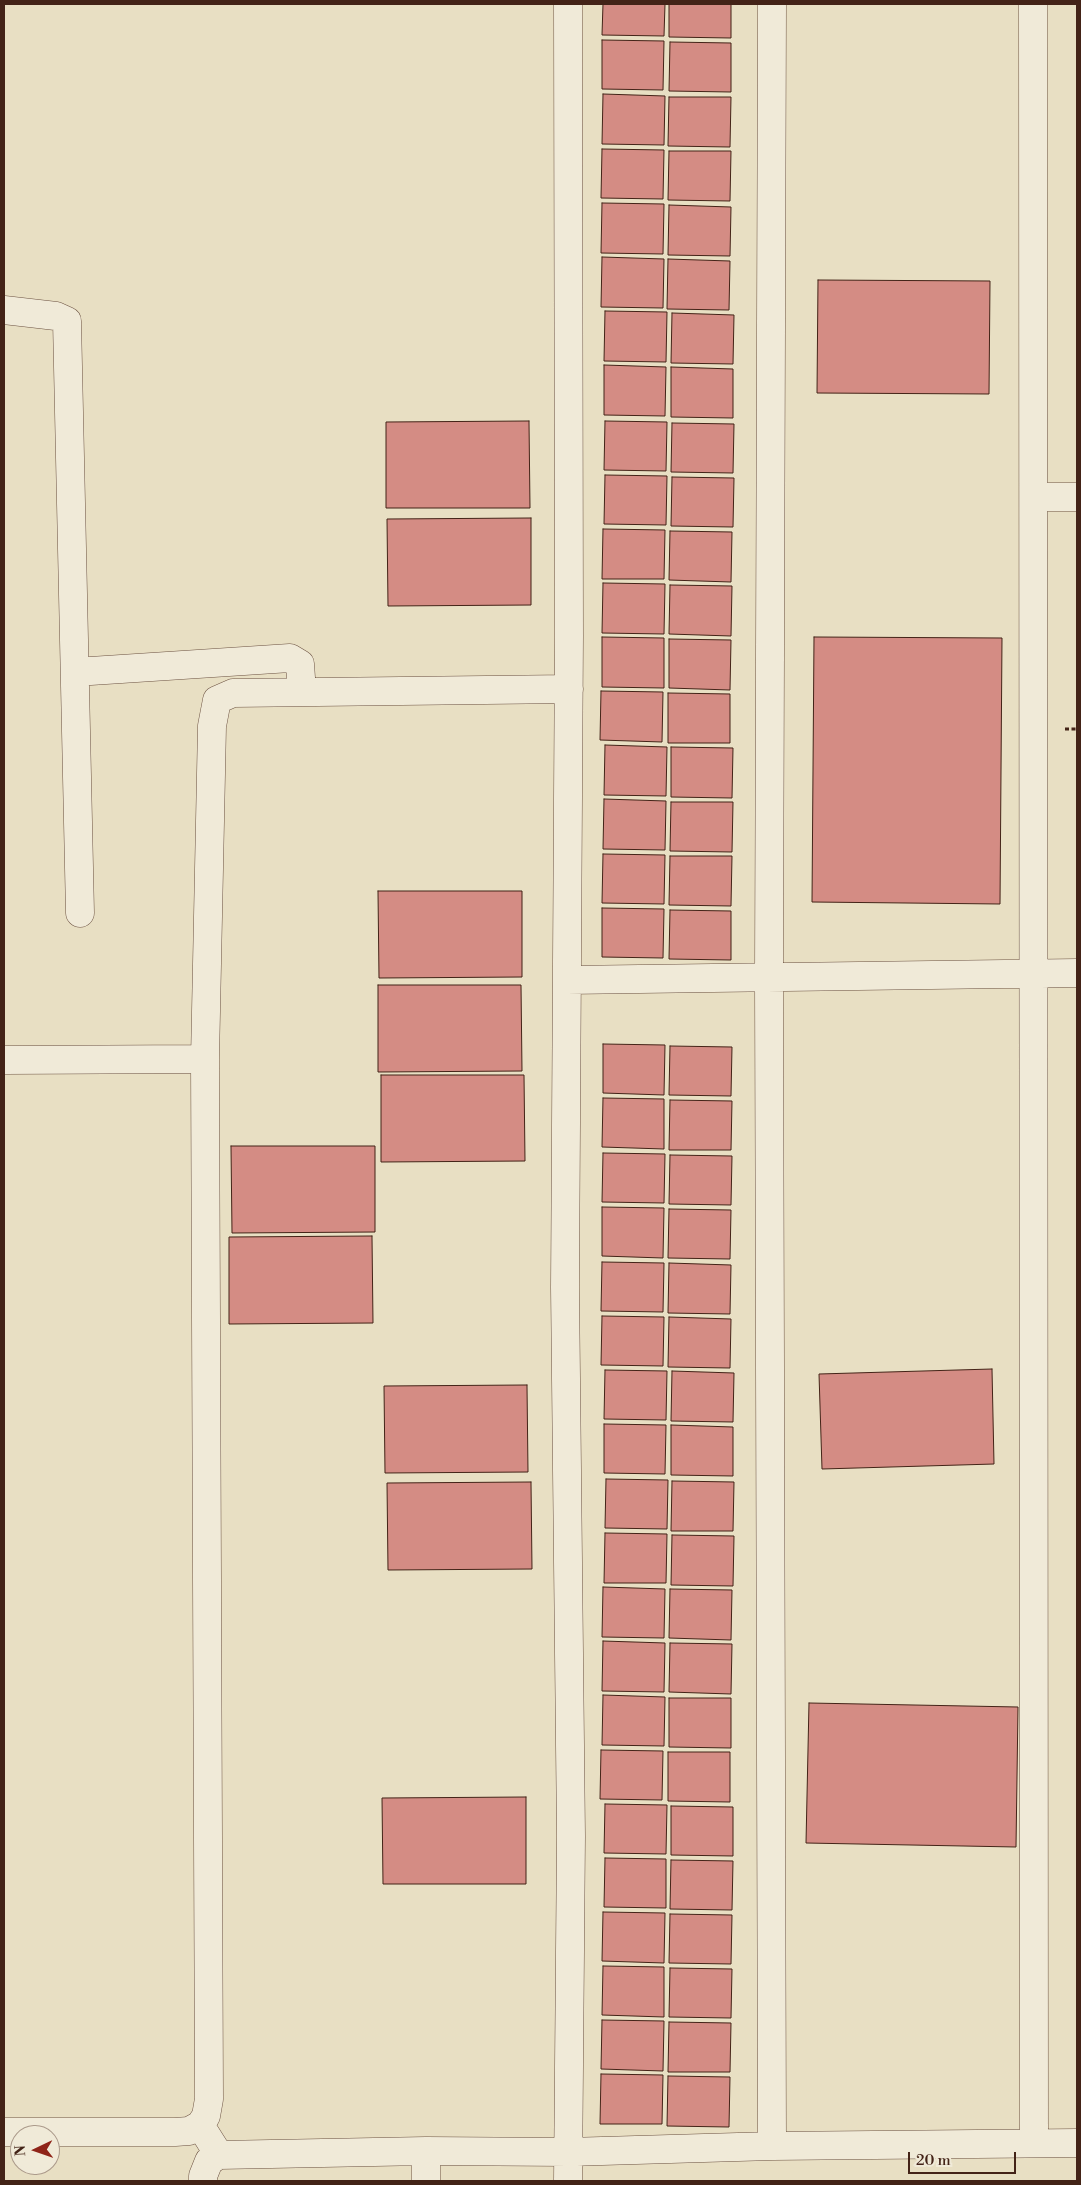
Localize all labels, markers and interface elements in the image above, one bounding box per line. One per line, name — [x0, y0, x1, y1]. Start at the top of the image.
north arrow — [10, 2125, 60, 2175]
scale bar — [911, 2142, 1018, 2174]
text: N — [12, 2145, 30, 2157]
text: 20 m — [916, 2151, 951, 2170]

